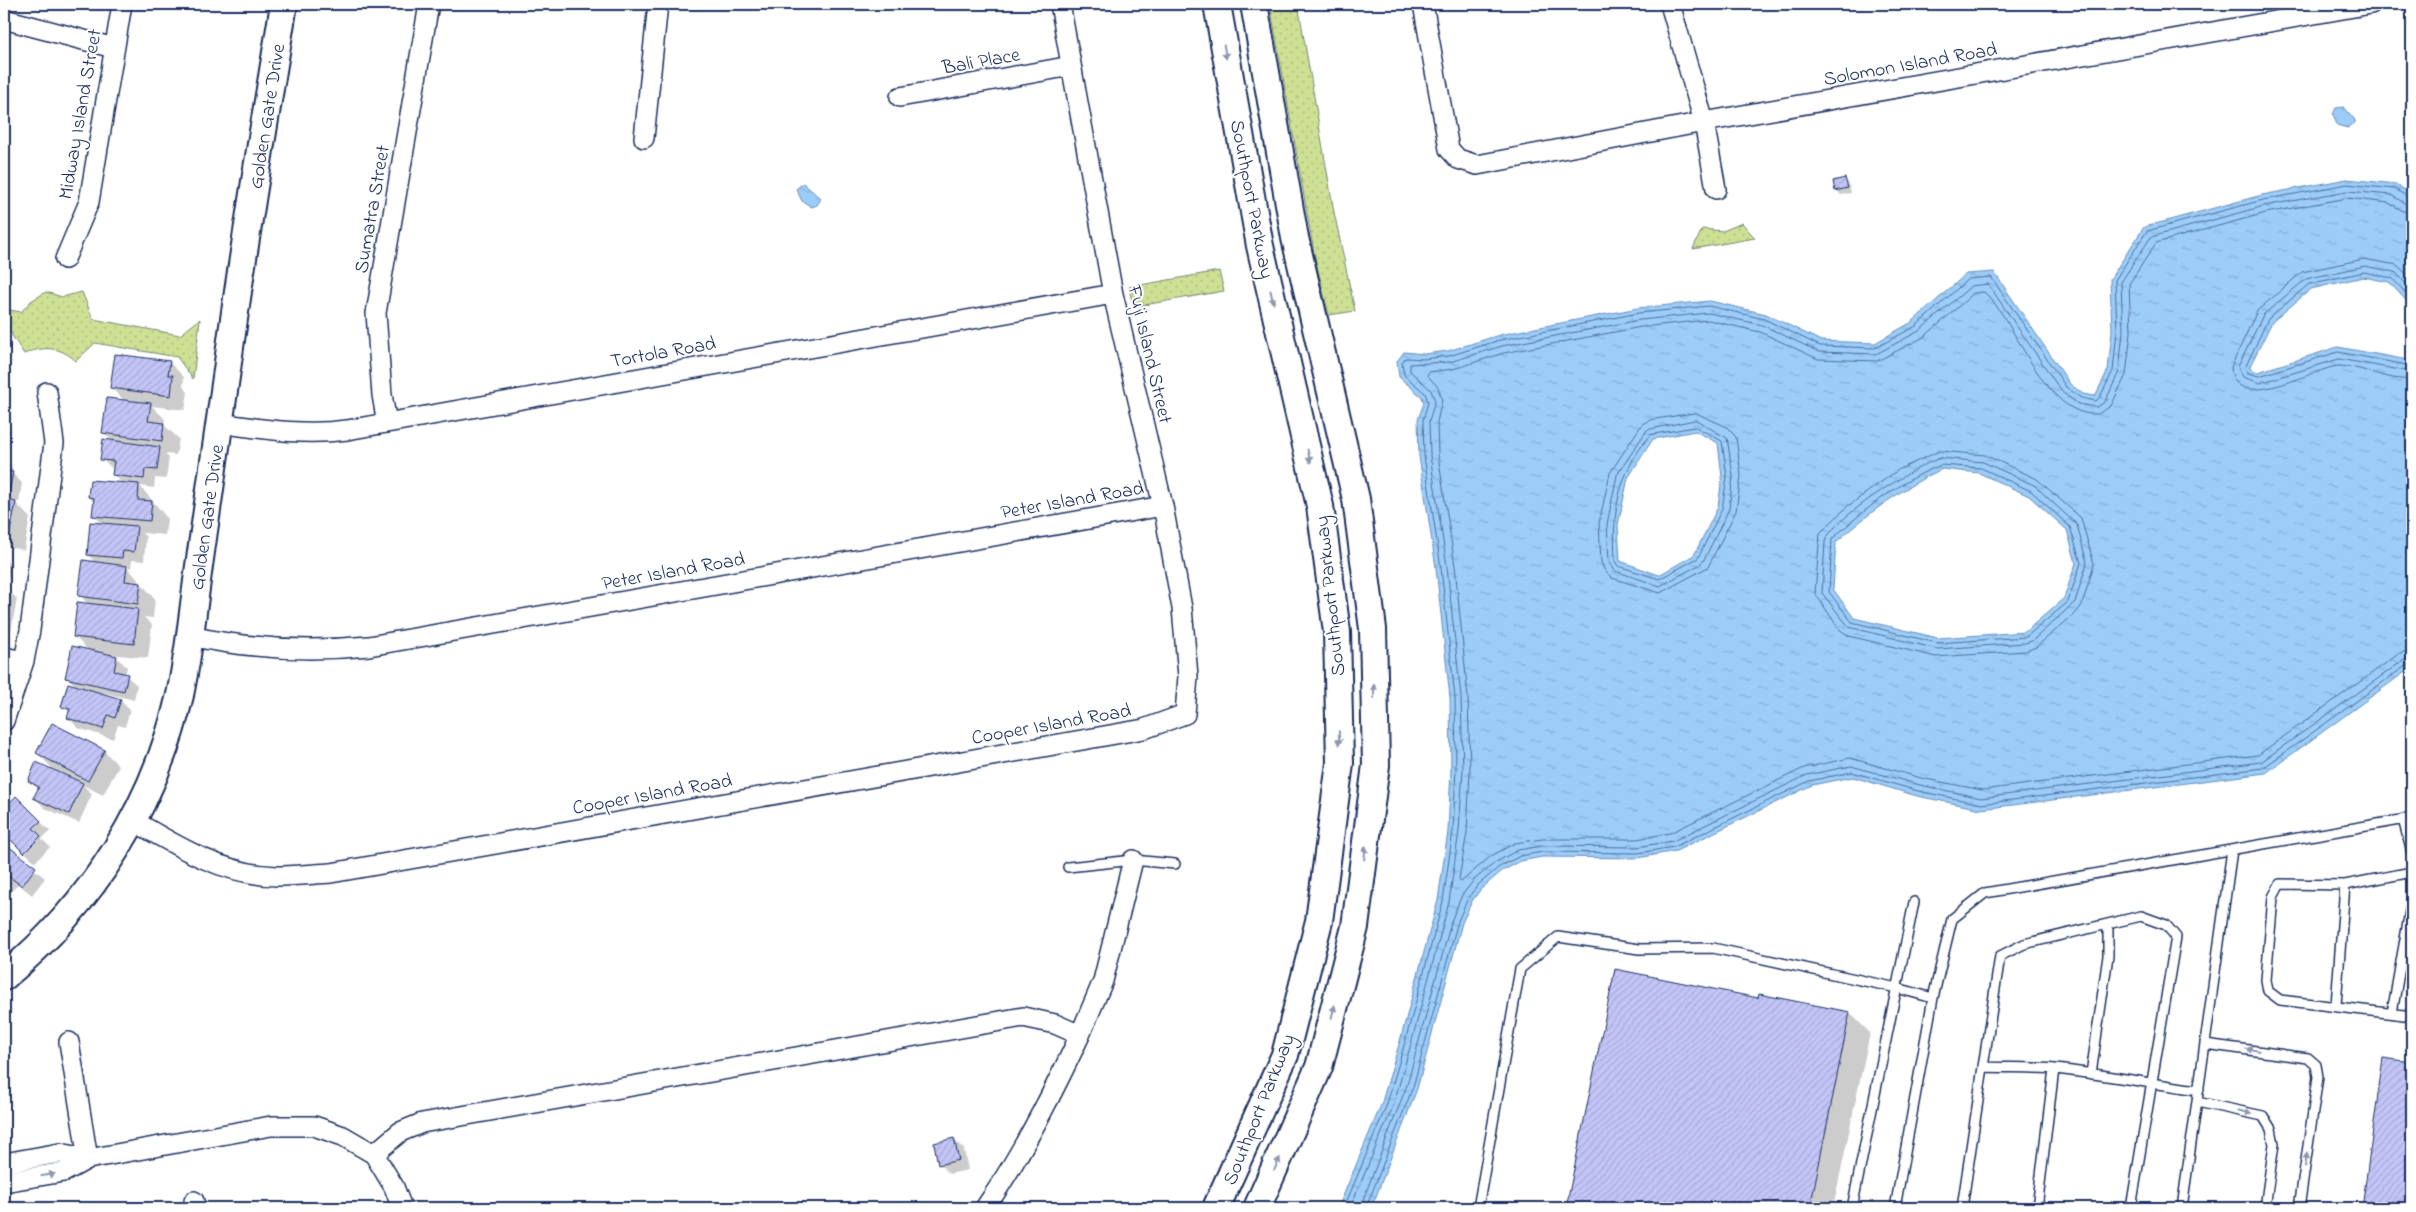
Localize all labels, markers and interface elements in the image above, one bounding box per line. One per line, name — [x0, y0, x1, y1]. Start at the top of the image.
street label: Midway Island Street — [52, 27, 111, 202]
street label: Solomon Island Road — [1821, 36, 2000, 95]
street label: Bali Place — [939, 41, 1023, 84]
street label: Golden Gate Drive — [243, 42, 294, 191]
one-way arrow — [1222, 44, 1230, 60]
street label: Southport Parkway — [1221, 118, 1280, 281]
street label: Sumatra Street — [348, 143, 399, 276]
street label: Fuji Island Street — [1118, 282, 1179, 427]
one-way arrow — [1268, 290, 1276, 305]
street label: Tortola Road — [608, 330, 718, 377]
street label: Golden Gate Drive — [184, 443, 233, 592]
one-way arrow — [1305, 448, 1313, 463]
street label: Peter Island Road — [999, 475, 1146, 528]
street label: Southport Parkway — [1309, 514, 1354, 677]
street label: Peter Island Road — [600, 546, 747, 599]
one-way arrow — [1370, 683, 1378, 699]
street label: Cooper Island Road — [969, 697, 1133, 754]
one-way arrow — [1335, 730, 1343, 746]
street label: Cooper Island Road — [570, 767, 734, 824]
one-way arrow — [1361, 844, 1369, 860]
one-way arrow — [1330, 1004, 1338, 1019]
street label: Southport Parkway — [1217, 1030, 1304, 1190]
one-way arrow — [2245, 1046, 2261, 1054]
one-way arrow — [2237, 1108, 2252, 1116]
one-way arrow — [2302, 1152, 2310, 1168]
one-way arrow — [1273, 1157, 1281, 1171]
one-way arrow — [40, 1170, 56, 1178]

